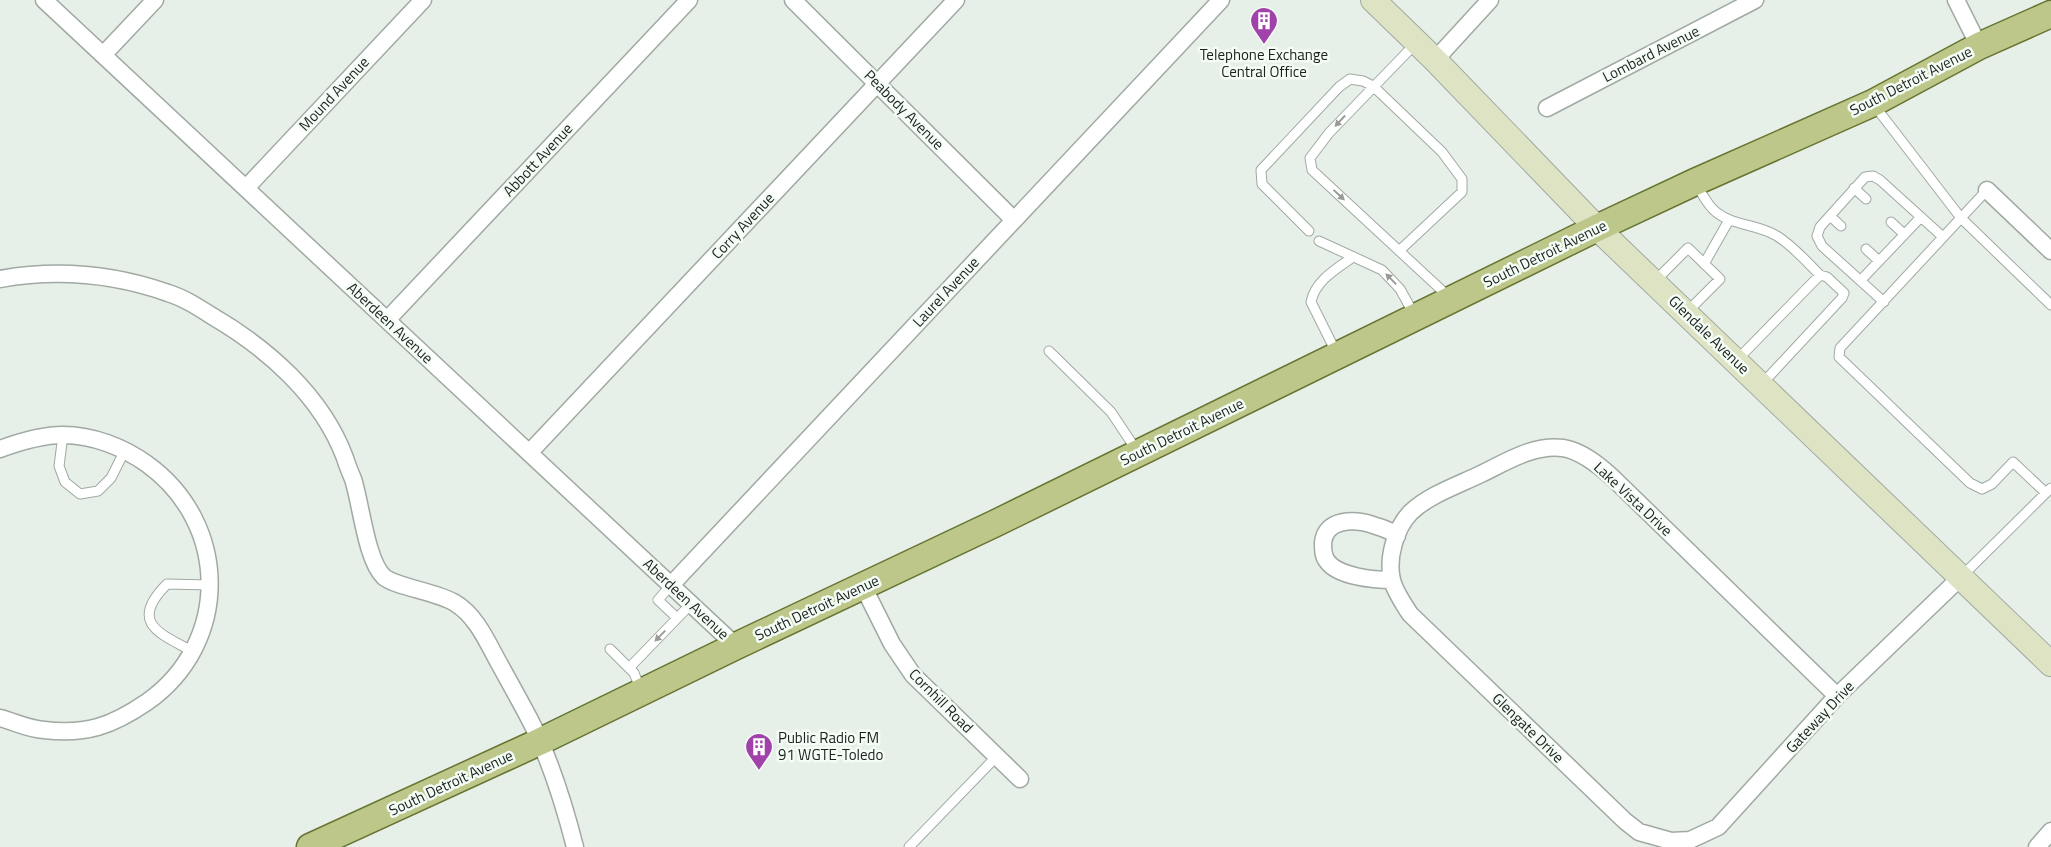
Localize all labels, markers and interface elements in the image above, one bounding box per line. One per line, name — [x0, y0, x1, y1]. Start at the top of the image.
building icon: Telephone Exchange Central Office — [1249, 6, 1279, 45]
street label: Lombard Avenue — [1598, 19, 1703, 88]
street label: South Detroit Avenue — [1845, 40, 1976, 121]
place label: Telephone Exchange Central Office — [1200, 43, 1328, 83]
street label: Mound Avenue — [293, 51, 374, 136]
street label: Peabody Avenue — [859, 64, 950, 155]
one-way arrow — [1334, 115, 1346, 127]
street label: Abbott Avenue — [497, 118, 578, 202]
street label: Corry Avenue — [706, 187, 780, 264]
one-way arrow — [1332, 189, 1344, 201]
street label: South Detroit Avenue — [1479, 214, 1610, 293]
street label: Laurel Avenue — [907, 251, 984, 332]
one-way arrow — [1385, 274, 1397, 286]
street label: Aberdeen Avenue — [342, 276, 439, 369]
street label: Glendale Avenue — [1664, 290, 1755, 379]
street label: South Detroit Avenue — [1116, 392, 1247, 471]
street label: Lake Vista Drive — [1589, 456, 1678, 541]
street label: Aberdeen Avenue — [638, 552, 735, 645]
street label: South Detroit Avenue — [751, 569, 883, 646]
one-way arrow — [654, 629, 666, 641]
street label: Cornhill Road — [904, 663, 979, 738]
street label: Gateway Drive — [1780, 675, 1859, 758]
street label: Glengate Drive — [1487, 687, 1570, 768]
place label: Public Radio FM 91 WGTE-Toledo — [778, 726, 884, 766]
building icon: Public Radio FM 91 WGTE-Toledo — [744, 732, 774, 771]
street label: South Detroit Avenue — [385, 744, 517, 821]

